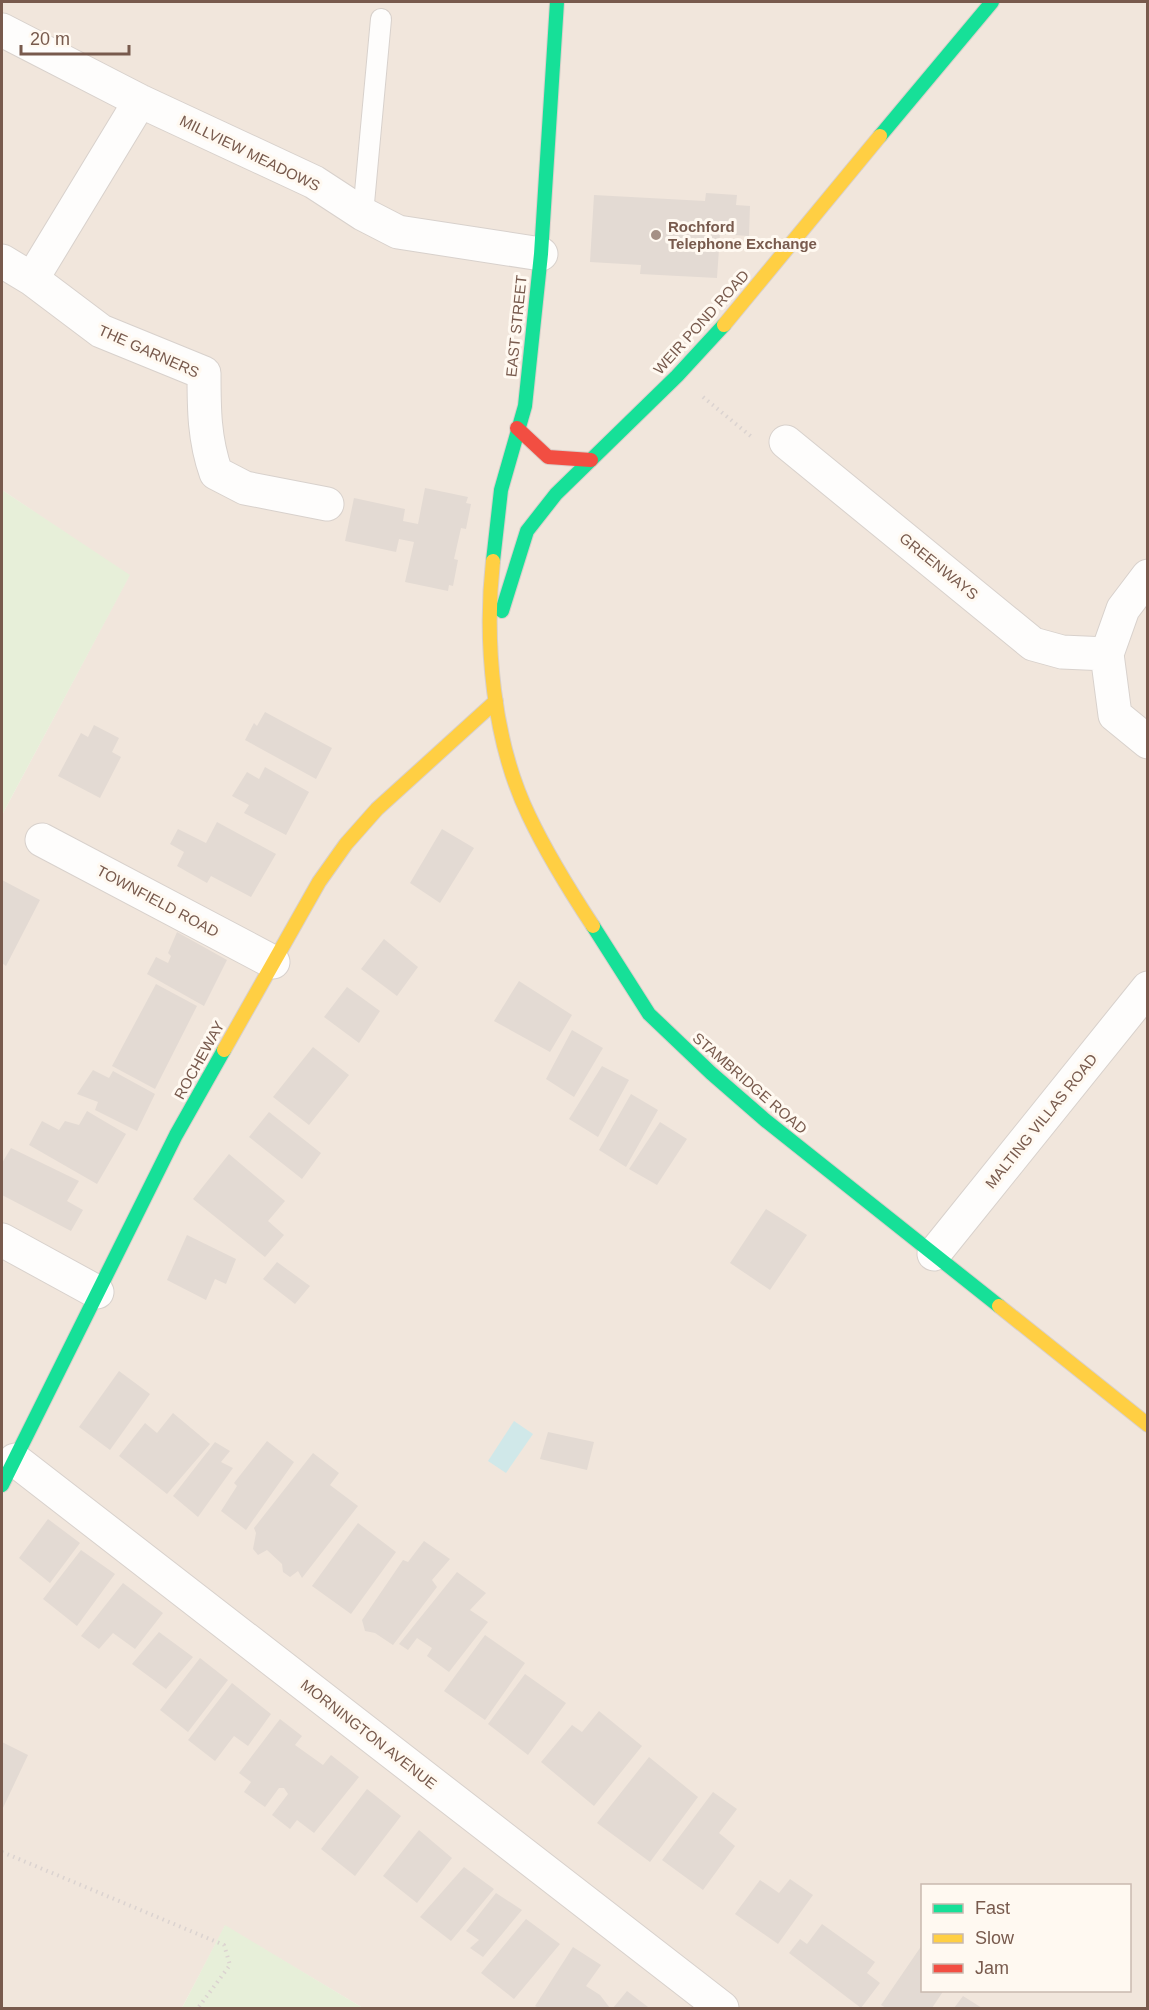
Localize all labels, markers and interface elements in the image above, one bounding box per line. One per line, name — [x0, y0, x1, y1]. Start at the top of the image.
scale bar — [21, 18, 129, 56]
text: 20 m — [30, 29, 70, 49]
street label: MILLVIEW MEADOWS — [177, 112, 323, 194]
place label: Rochford Telephone Exchange — [668, 218, 817, 252]
marker: Rochford Telephone Exchange — [649, 228, 663, 242]
street label: WEIR POND ROAD — [650, 266, 752, 378]
street label: EAST STREET — [502, 274, 530, 378]
street label: THE GARNERS — [96, 321, 202, 381]
street label: GREENWAYS — [896, 529, 982, 603]
street label: TOWNFIELD ROAD — [94, 862, 222, 940]
street label: ROCHEWAY — [171, 1018, 227, 1102]
street label: STAMBRIDGE ROAD — [689, 1029, 811, 1137]
street label: MALTING VILLAS ROAD — [981, 1050, 1101, 1192]
street label: MORNINGTON AVENUE — [298, 1676, 440, 1792]
legend — [921, 1884, 1131, 1992]
text: Fast — [975, 1898, 1010, 1918]
text: Slow — [975, 1928, 1015, 1948]
text: Jam — [975, 1958, 1009, 1978]

